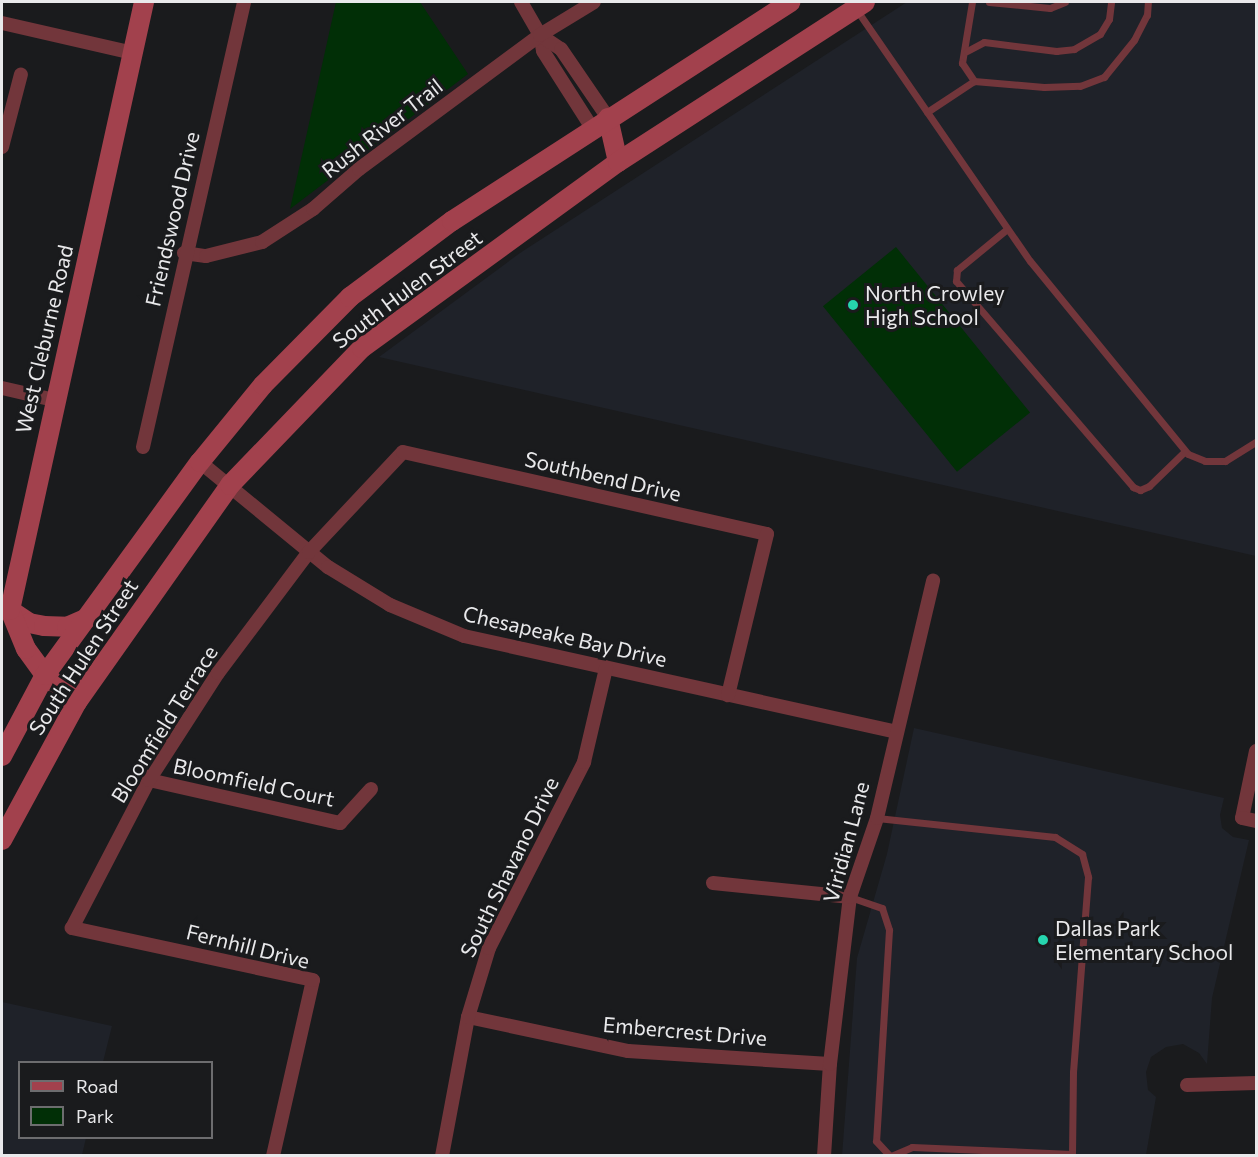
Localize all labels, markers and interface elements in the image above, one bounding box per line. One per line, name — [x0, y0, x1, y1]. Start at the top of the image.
street label: Rush River Trail — [317, 73, 447, 183]
street label: Friendswood Drive — [140, 129, 204, 309]
street label: South Hulen Street — [327, 225, 487, 353]
street label: West Cleburne Road — [10, 242, 78, 436]
place label: North Crowley High School — [865, 280, 1005, 330]
marker: North Crowley High School — [846, 298, 860, 312]
street label: Southbend Drive — [522, 446, 684, 506]
street label: South Hulen Street — [23, 574, 143, 740]
street label: Chesapeake Bay Drive — [461, 600, 669, 672]
street label: Bloomfield Terrace — [105, 641, 223, 807]
street label: Bloomfield Court — [171, 753, 337, 811]
street label: South Shavano Drive — [454, 773, 564, 961]
street label: Viridian Lane — [818, 779, 874, 905]
place label: Dallas Park Elementary School — [1055, 915, 1233, 965]
street label: Fernhill Drive — [184, 919, 312, 973]
marker: Dallas Park Elementary School — [1036, 933, 1050, 947]
street label: Embercrest Drive — [602, 1011, 768, 1051]
legend — [18, 1061, 213, 1139]
text: Road — [76, 1075, 118, 1097]
text: Park — [76, 1105, 114, 1127]

